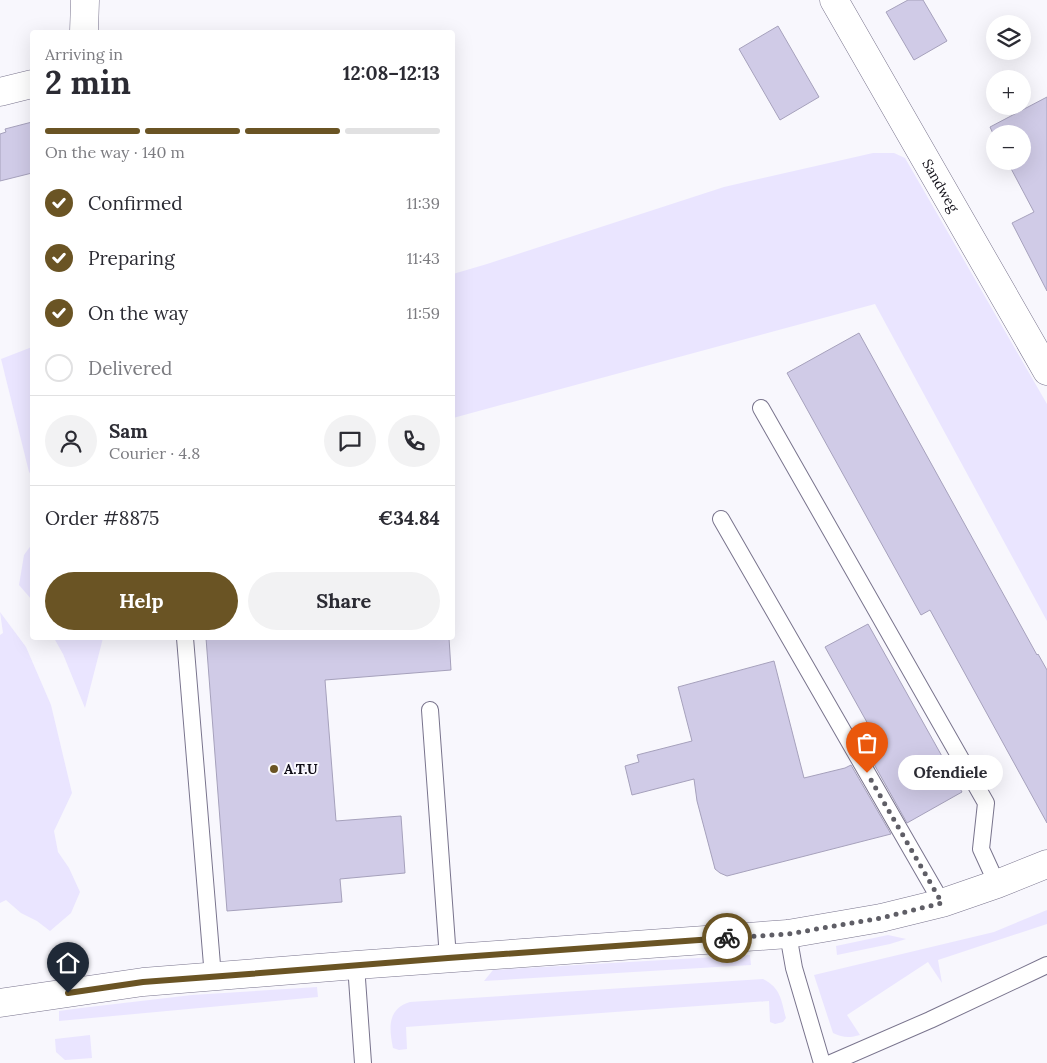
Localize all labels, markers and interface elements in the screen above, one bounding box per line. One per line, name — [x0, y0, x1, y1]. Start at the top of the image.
map controls — [986, 15, 1031, 170]
button: layers — [986, 15, 1031, 60]
text: Arriving in — [45, 44, 123, 64]
text: 12:08–12:13 — [343, 61, 440, 85]
text: 2 min — [45, 62, 131, 103]
button: + — [986, 70, 1031, 115]
button: − — [986, 125, 1031, 170]
text: On the way · 140 m — [45, 142, 185, 162]
street label: Sandweg — [918, 156, 963, 216]
icon: check — [45, 189, 73, 217]
text: Confirmed — [88, 191, 183, 215]
text: 11:39 — [406, 193, 440, 213]
icon: check — [45, 244, 73, 272]
text: Preparing — [88, 246, 175, 270]
text: 11:43 — [407, 248, 440, 268]
icon: check — [45, 299, 73, 327]
text: On the way — [88, 301, 188, 325]
text: 11:59 — [406, 303, 440, 323]
text: Delivered — [88, 356, 172, 380]
button: person — [45, 415, 97, 467]
button: chat — [324, 415, 376, 467]
button: phone — [388, 415, 440, 467]
text: Sam — [109, 419, 148, 443]
text: Courier · 4.8 — [109, 443, 200, 463]
text: Order #8875 — [45, 506, 159, 530]
text: €34.84 — [378, 506, 440, 530]
button: Help — [45, 572, 238, 630]
button: Share — [248, 572, 440, 630]
pin — [846, 722, 888, 773]
icon: bag — [853, 729, 881, 757]
callout: Ofendiele — [897, 756, 1002, 790]
place label: A.T.U — [284, 760, 318, 778]
text: Ofendiele — [914, 762, 987, 782]
marker: A.T.U — [268, 763, 280, 775]
courier — [702, 913, 752, 963]
icon: bike — [713, 924, 741, 952]
pin — [47, 942, 89, 993]
icon: home — [54, 949, 82, 977]

